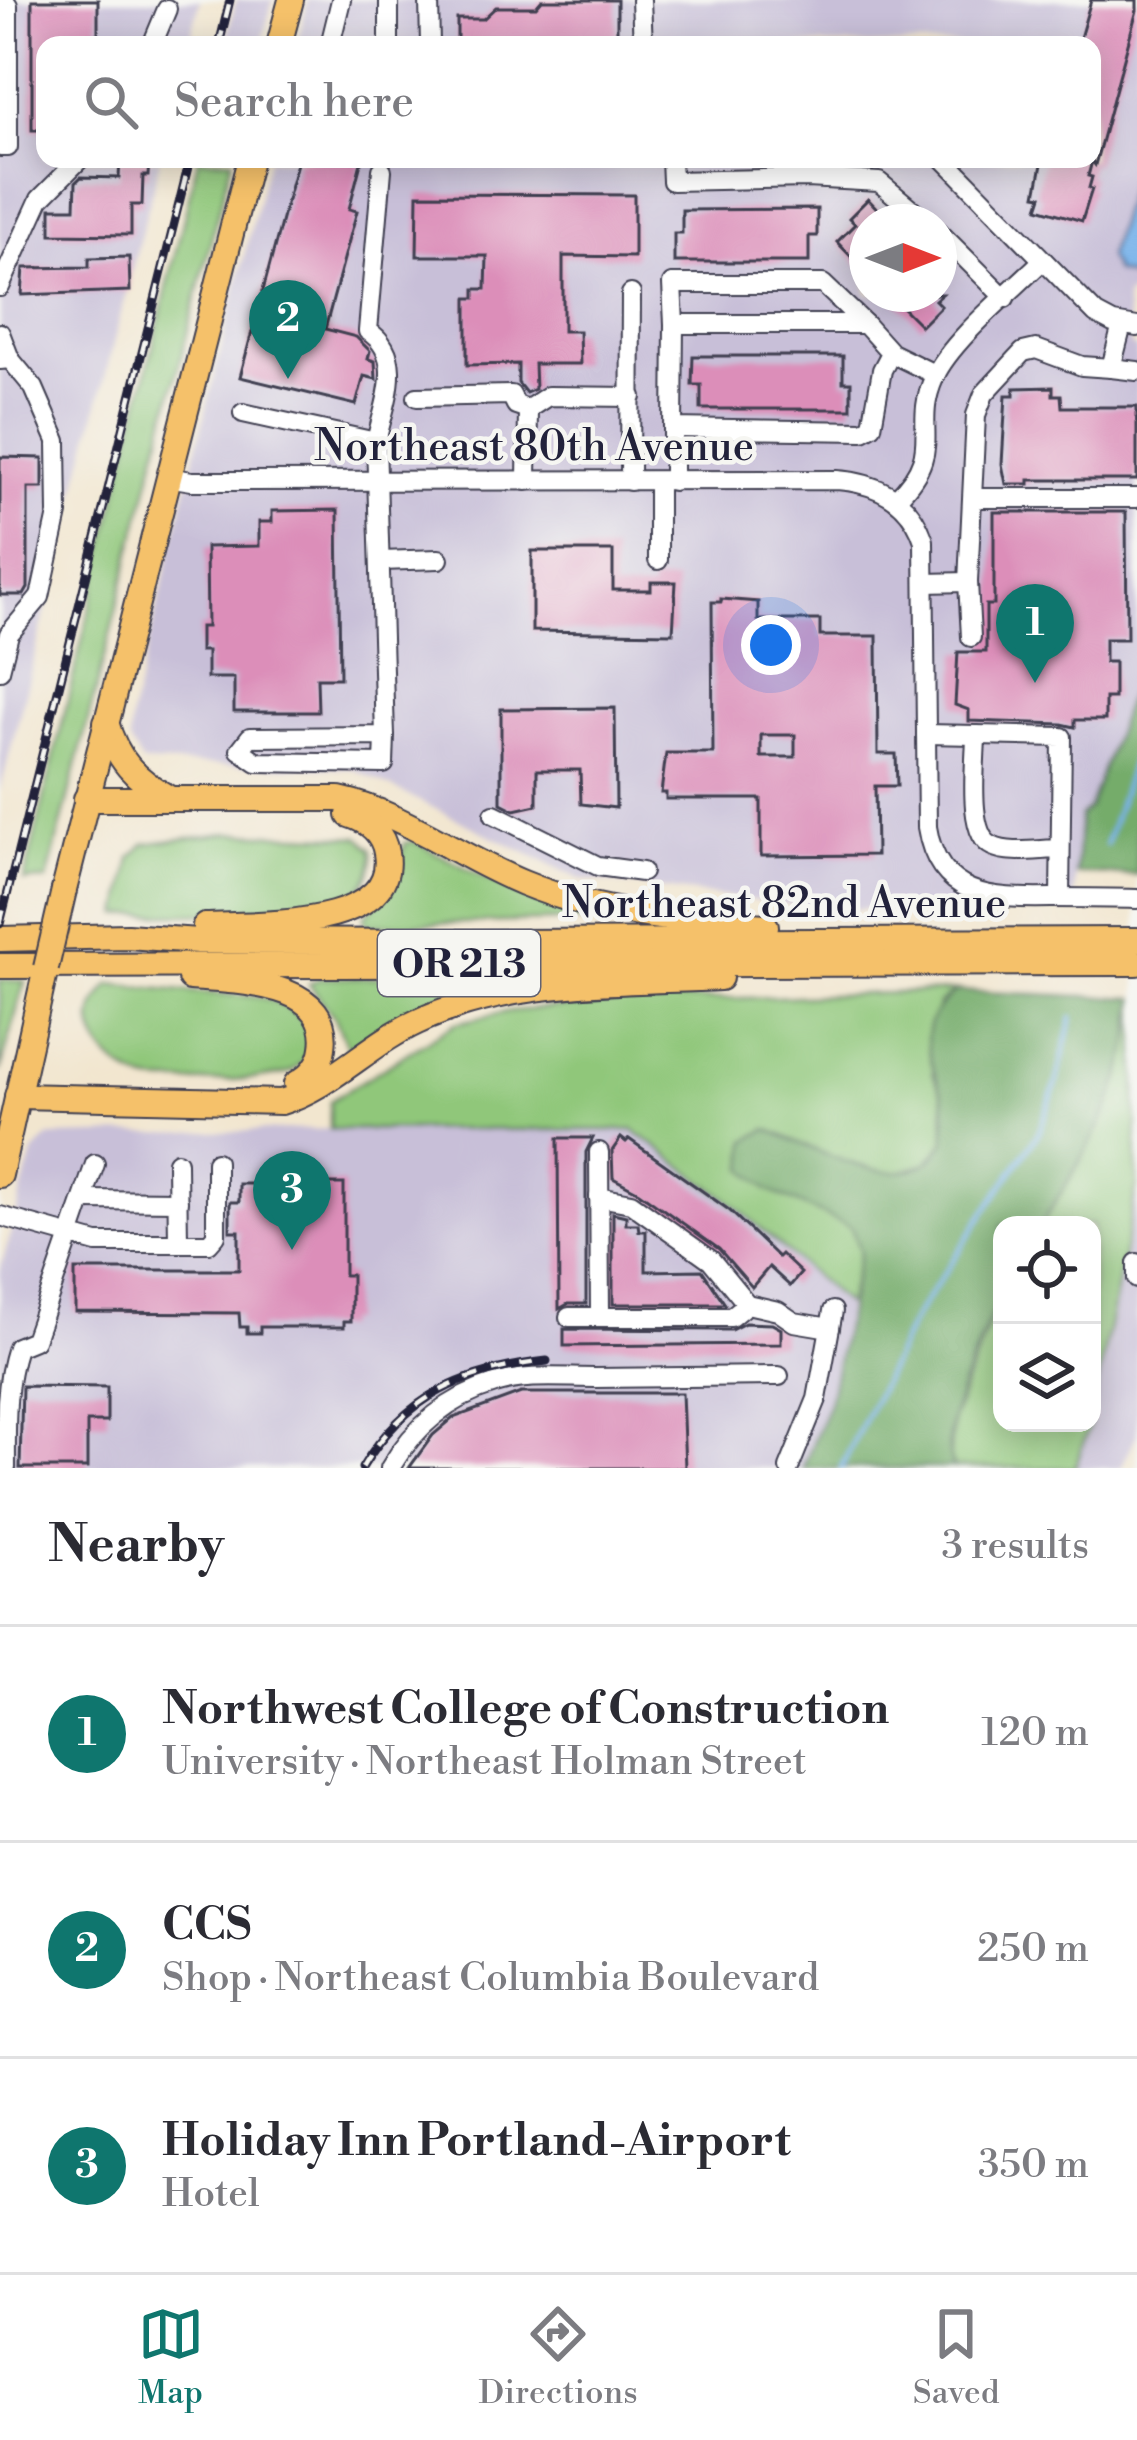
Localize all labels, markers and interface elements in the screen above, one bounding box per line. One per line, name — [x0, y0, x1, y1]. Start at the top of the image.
search box — [36, 36, 1101, 168]
icon: search — [78, 69, 144, 135]
text: Search here — [174, 74, 414, 131]
north arrow — [849, 204, 957, 312]
pin: 2 — [249, 280, 327, 379]
street label: Northeast 80th Avenue — [314, 421, 754, 474]
pin: 1 — [996, 584, 1074, 683]
your location — [741, 615, 801, 675]
street label: Northeast 82nd Avenue — [562, 878, 1006, 931]
road number: OR 213 — [378, 930, 540, 996]
pin: 3 — [253, 1151, 331, 1250]
map controls — [993, 1216, 1101, 1432]
button: locate — [993, 1216, 1101, 1324]
button: layers — [993, 1324, 1101, 1432]
text: Nearby — [48, 1514, 224, 1578]
text: 3 results — [941, 1522, 1089, 1571]
text: Northwest College of Construction — [162, 1681, 889, 1738]
text: 1 — [78, 1709, 96, 1758]
text: 120 m — [981, 1709, 1089, 1758]
text: University · Northeast Holman Street — [162, 1738, 806, 1787]
text: CCS — [162, 1897, 251, 1954]
text: 2 — [75, 1925, 99, 1974]
text: 250 m — [977, 1925, 1089, 1974]
text: Shop · Northeast Columbia Boulevard — [162, 1954, 819, 2003]
text: Holiday Inn Portland-Airport — [162, 2113, 791, 2170]
text: 3 — [75, 2141, 99, 2190]
text: 350 m — [978, 2141, 1089, 2190]
text: Hotel — [162, 2170, 260, 2219]
tab: Map — [138, 2301, 204, 2414]
tab: Directions — [479, 2301, 638, 2414]
tab: Saved — [913, 2301, 999, 2414]

